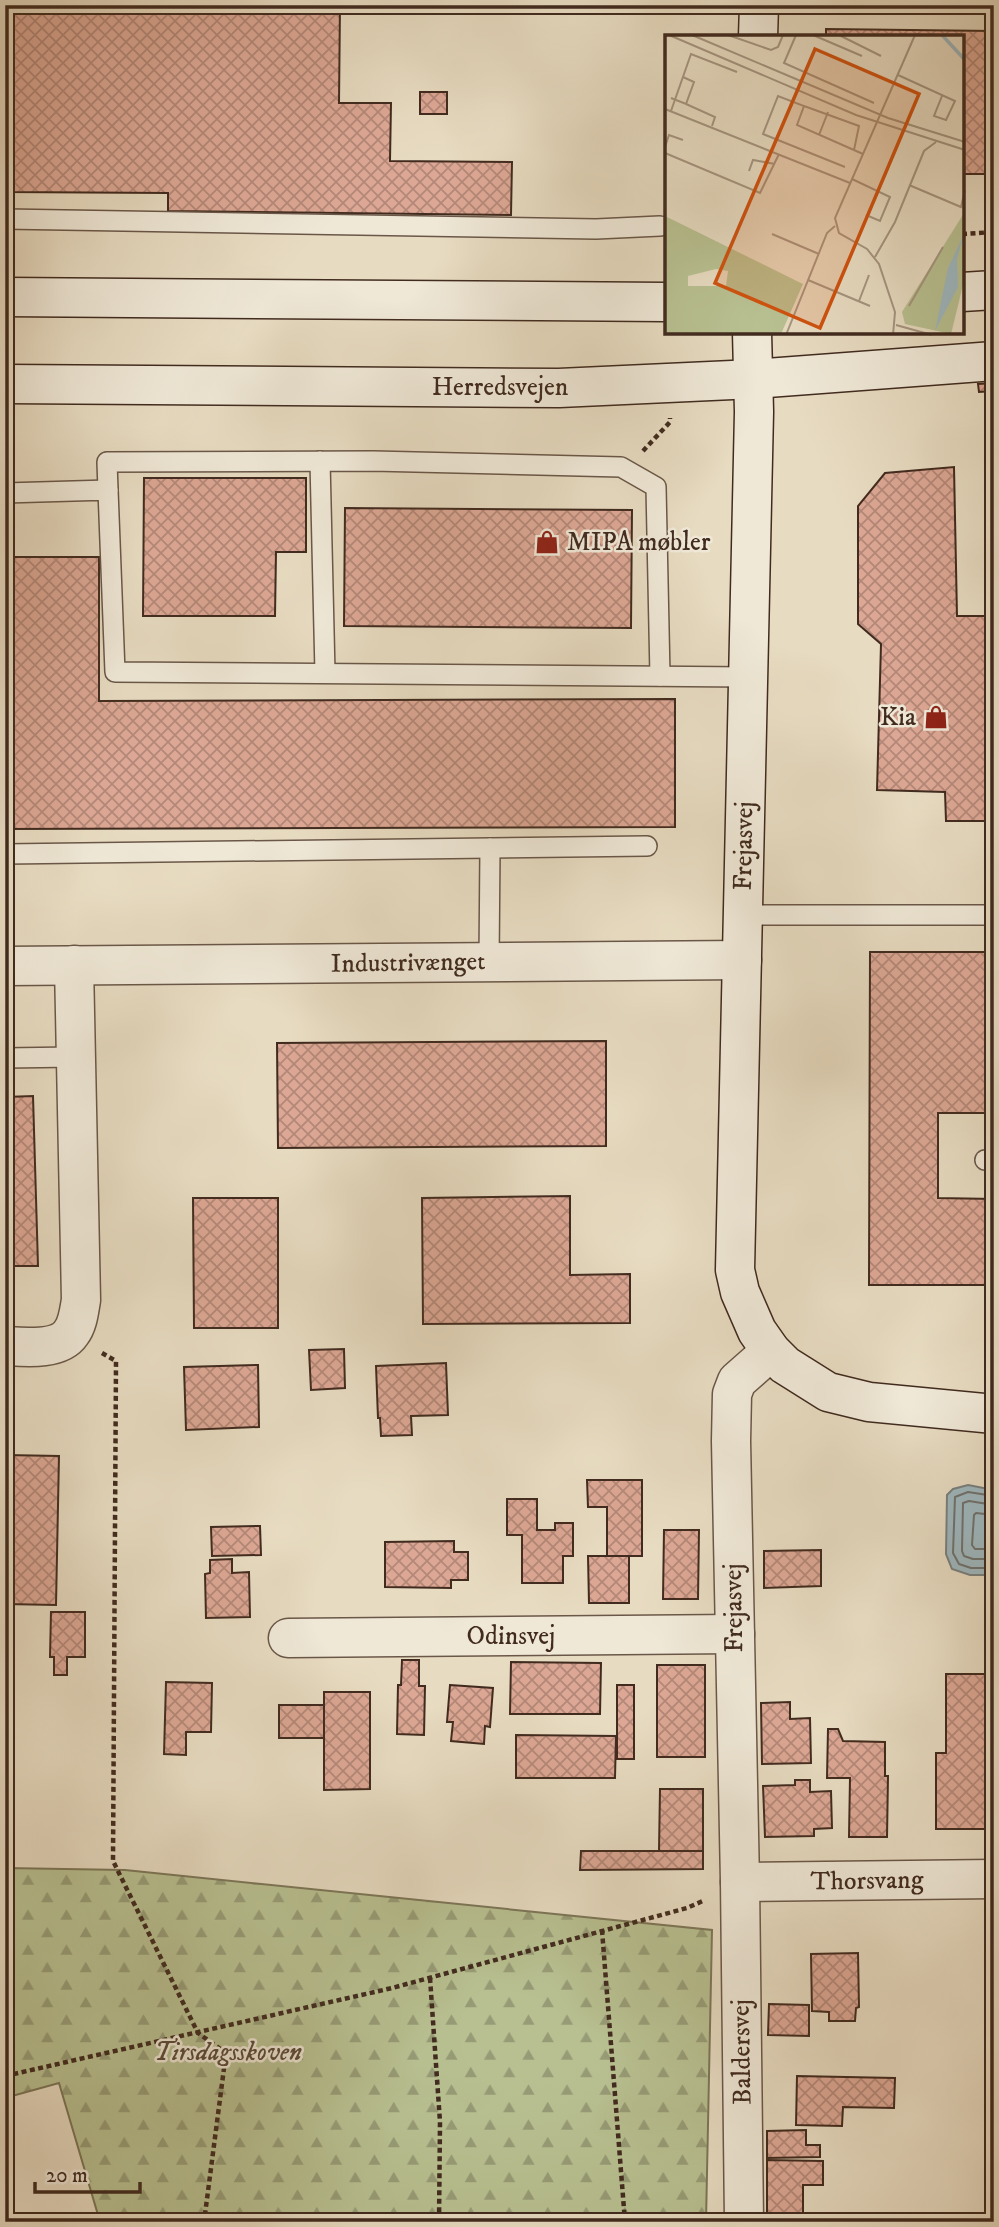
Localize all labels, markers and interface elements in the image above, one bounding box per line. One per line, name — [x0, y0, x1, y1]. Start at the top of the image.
inset map — [665, 35, 964, 334]
street label: Herredsvejen — [432, 371, 569, 404]
place label: MIPA møbler — [567, 526, 711, 559]
shop icon: MIPA møbler — [533, 528, 561, 556]
place label: Kia — [880, 701, 916, 734]
shop icon: Kia — [922, 703, 950, 731]
street label: Frejasvej — [727, 801, 761, 891]
street label: Industrivænget — [330, 945, 486, 981]
street label: Frejasvej — [717, 1563, 751, 1653]
street label: Odinsvej — [467, 1620, 555, 1653]
street label: Thorsvang — [810, 1864, 924, 1898]
street label: Baldersvej — [725, 1999, 759, 2105]
park label: Tirsdagsskoven — [154, 2036, 302, 2069]
scale bar — [35, 2150, 140, 2194]
text: 20 m — [46, 2163, 88, 2189]

